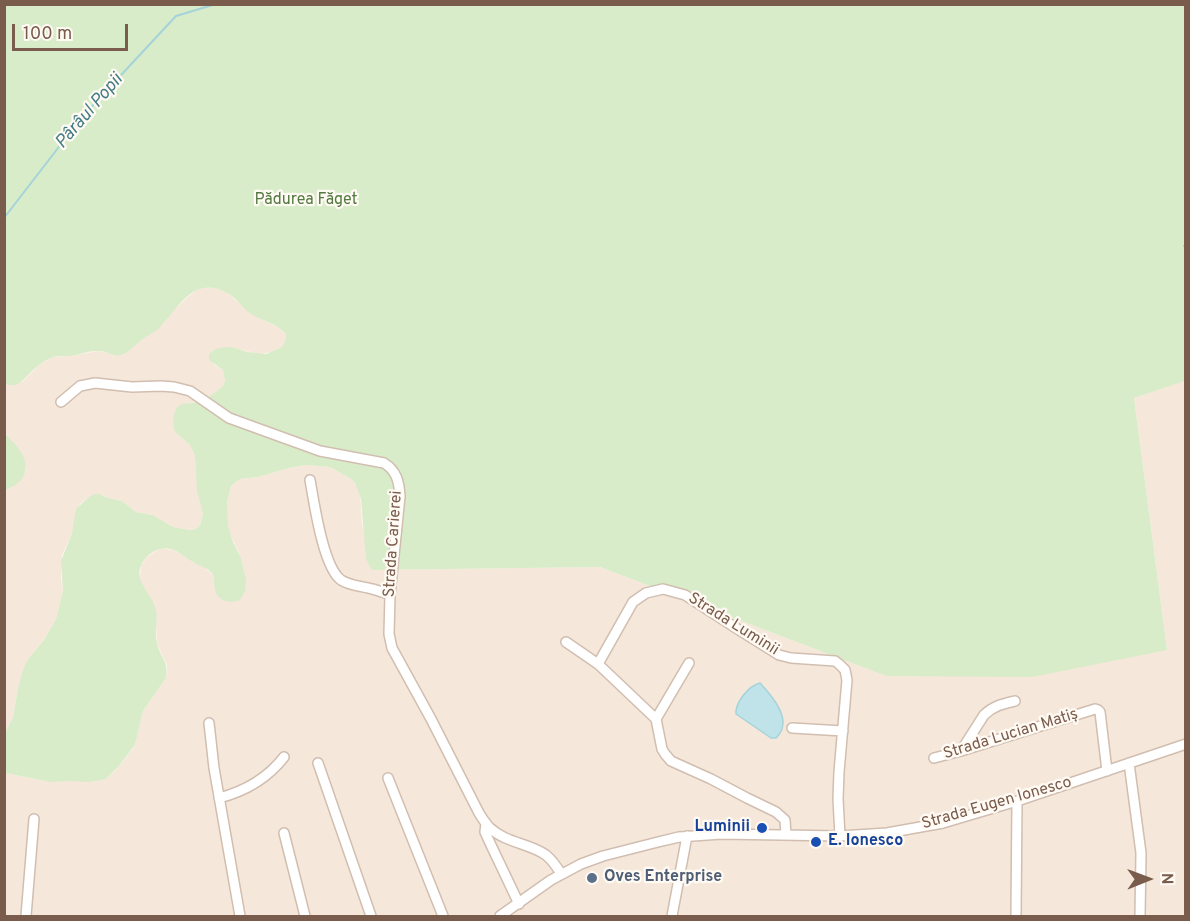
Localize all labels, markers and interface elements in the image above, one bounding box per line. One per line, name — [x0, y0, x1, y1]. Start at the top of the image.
scale bar — [15, 12, 130, 50]
text: 100 m — [23, 23, 72, 46]
water label: Pârâul Popii — [52, 70, 128, 154]
park label: Pădurea Făget — [254, 191, 358, 211]
street label: Strada Carierei — [381, 490, 407, 598]
street label: Strada Luminii — [684, 589, 782, 661]
street label: Strada Lucian Matiș — [941, 705, 1081, 765]
street label: Strada Eugen Ionesco — [920, 773, 1074, 835]
place label: Luminii — [694, 818, 750, 838]
marker: Luminii — [755, 821, 769, 835]
place label: E. Ionesco — [828, 832, 903, 852]
marker: E. Ionesco — [809, 835, 823, 849]
north arrow — [1118, 849, 1178, 909]
place label: Oves Enterprise — [604, 868, 722, 888]
marker: Oves Enterprise — [585, 871, 599, 885]
text: N — [1156, 873, 1176, 885]

